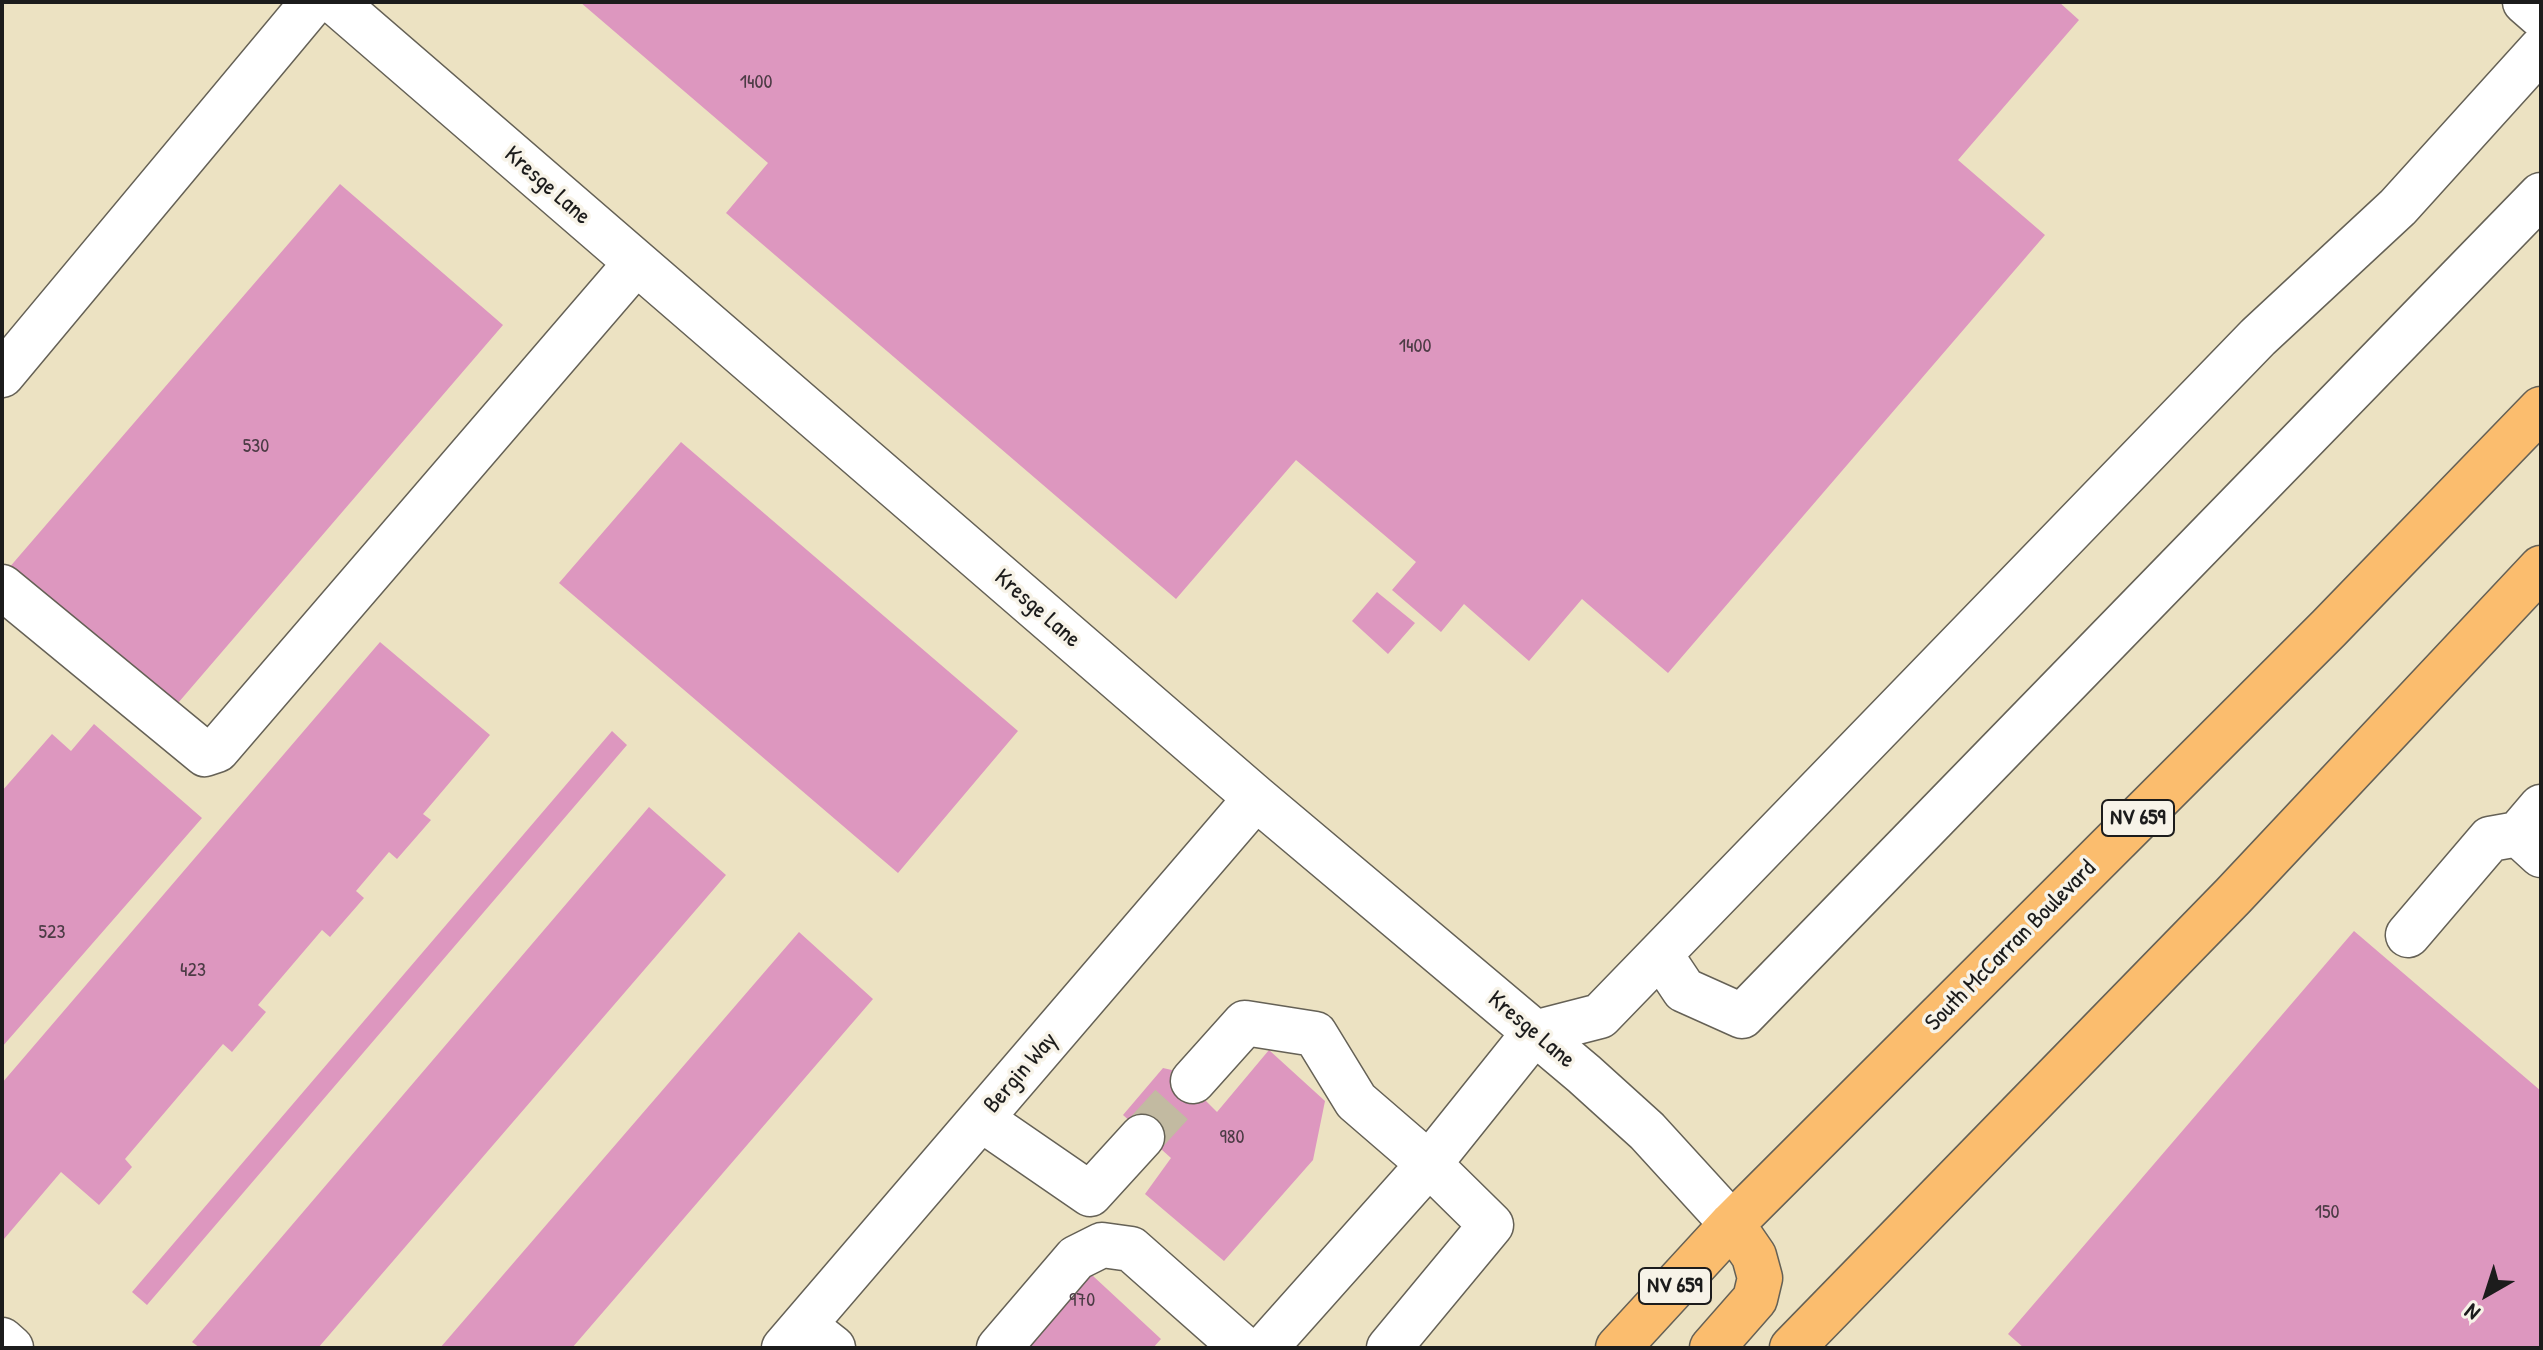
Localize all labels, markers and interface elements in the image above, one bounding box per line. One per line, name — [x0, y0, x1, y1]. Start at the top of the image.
house number: 1400 — [740, 71, 772, 95]
street label: Kresge Lane — [498, 141, 596, 231]
house number: 1400 — [1399, 335, 1431, 359]
house number: 530 — [243, 435, 269, 459]
street label: Kresge Lane — [988, 564, 1086, 654]
road number: NV 659 — [2102, 800, 2174, 836]
street label: South McCarran Boulevard — [1920, 855, 2102, 1037]
house number: 523 — [39, 921, 65, 945]
house number: 423 — [180, 959, 206, 983]
street label: Kresge Lane — [1481, 985, 1581, 1075]
street label: Bergin Way — [978, 1027, 1064, 1119]
house number: 980 — [1220, 1126, 1244, 1150]
house number: 150 — [2315, 1201, 2339, 1225]
north arrow — [2447, 1254, 2527, 1334]
road number: NV 659 — [1639, 1268, 1711, 1304]
house number: 970 — [1069, 1289, 1095, 1313]
text: N — [2458, 1297, 2486, 1328]

